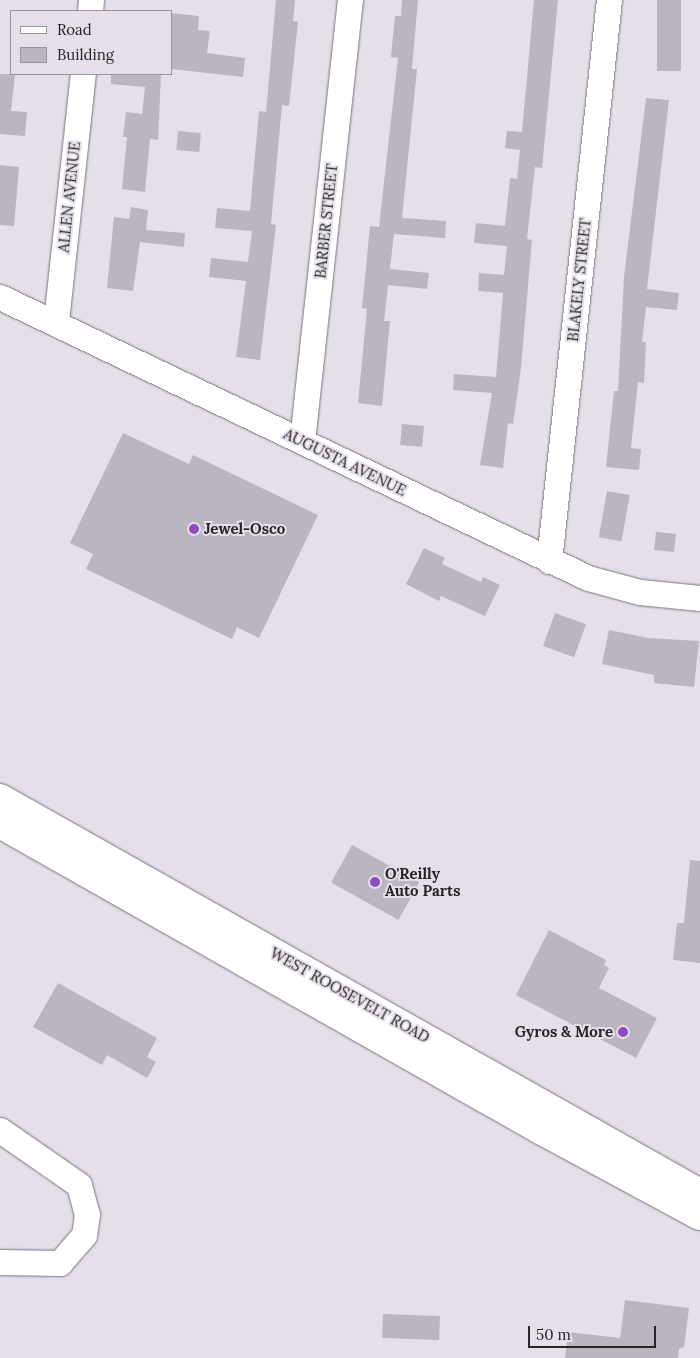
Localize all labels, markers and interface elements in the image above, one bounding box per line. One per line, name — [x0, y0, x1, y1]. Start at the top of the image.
legend — [10, 10, 172, 75]
text: Road — [57, 20, 92, 39]
text: Building — [57, 45, 114, 64]
street label: ALLEN AVENUE — [54, 141, 84, 253]
street label: BARBER STREET — [311, 163, 341, 279]
street label: BLAKELY STREET — [564, 217, 594, 343]
street label: AUGUSTA AVENUE — [281, 425, 409, 499]
place label: Jewel-Osco — [204, 520, 285, 538]
marker: Jewel-Osco — [188, 523, 200, 535]
place label: O'Reilly Auto Parts — [385, 864, 461, 899]
marker: O'Reilly Auto Parts — [369, 876, 381, 888]
street label: WEST ROOSEVELT ROAD — [267, 944, 433, 1046]
place label: Gyros & More — [515, 1023, 613, 1041]
marker: Gyros & More — [617, 1026, 629, 1038]
scale bar — [530, 1316, 658, 1348]
text: 50 m — [536, 1325, 571, 1344]

